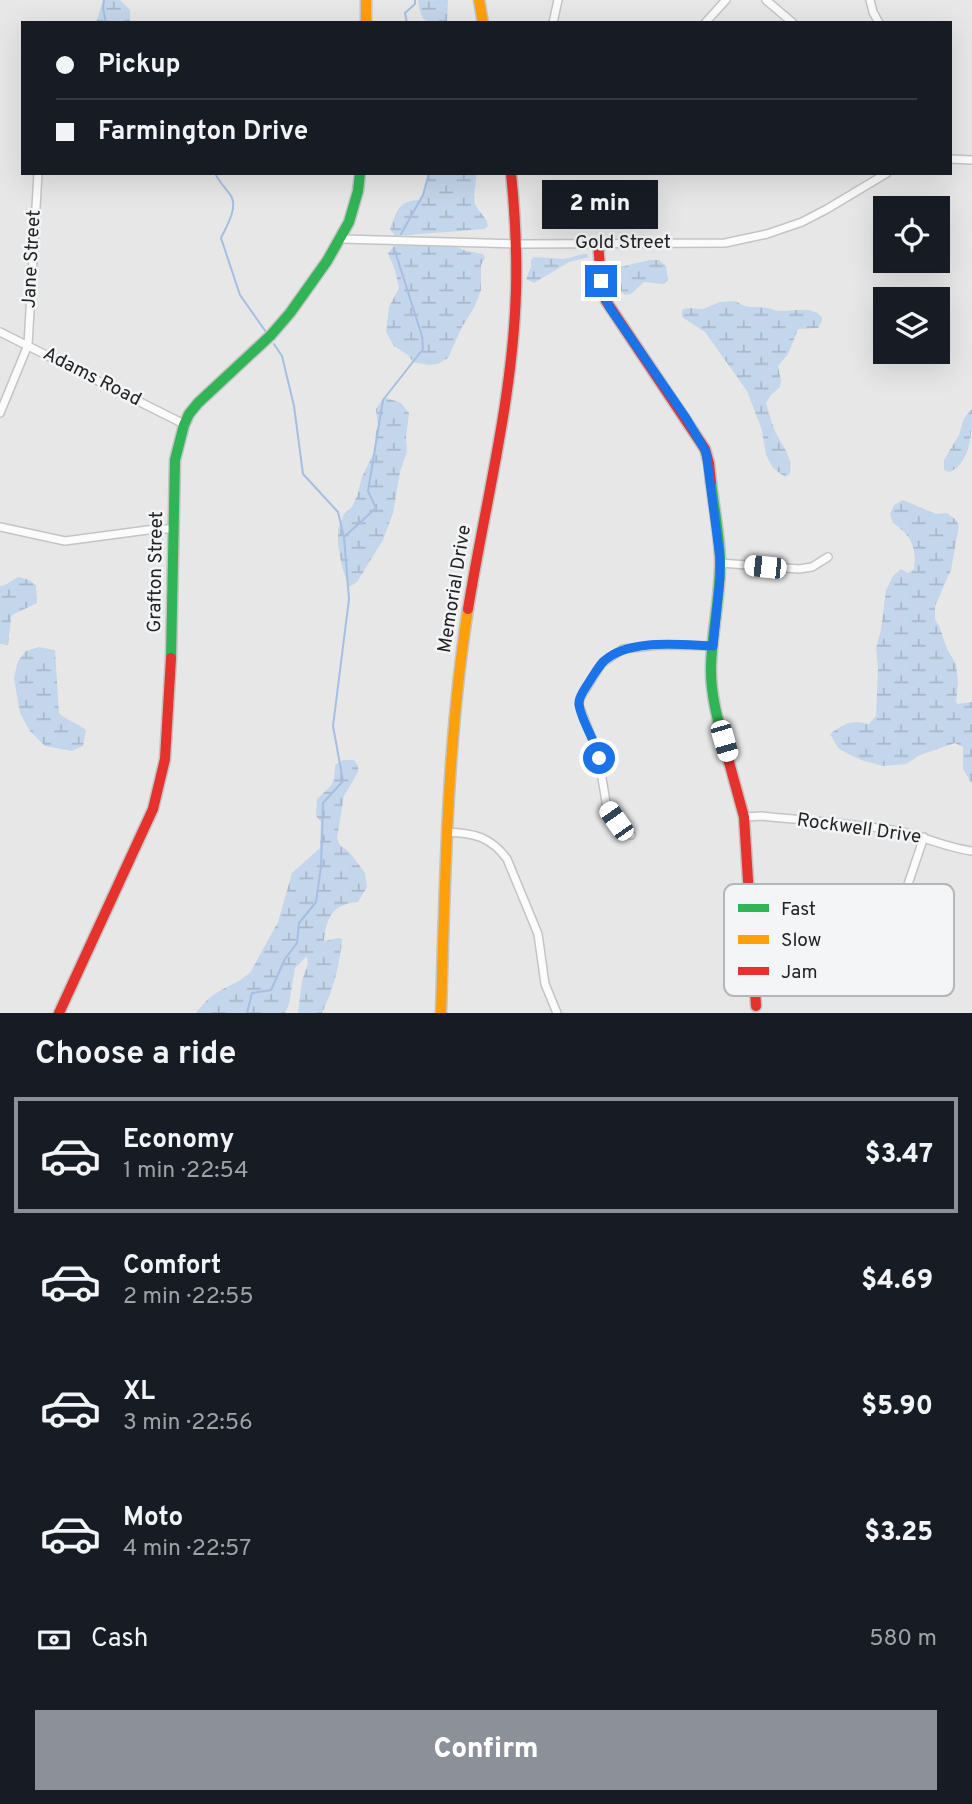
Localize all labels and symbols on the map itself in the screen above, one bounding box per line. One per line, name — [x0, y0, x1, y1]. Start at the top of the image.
callout: 2 min — [543, 180, 659, 229]
street label: Jane Street — [17, 209, 47, 309]
street label: Gold Street — [575, 231, 671, 255]
route end — [585, 265, 617, 297]
street label: Adams Road — [39, 342, 145, 412]
street label: Grafton Street — [143, 511, 169, 633]
street label: Memorial Drive — [433, 523, 477, 655]
car — [744, 554, 787, 580]
car — [709, 718, 740, 764]
route start — [583, 742, 615, 774]
car — [596, 798, 637, 844]
street label: Rockwell Drive — [795, 808, 923, 850]
legend — [724, 884, 954, 996]
text: Fast — [781, 898, 816, 922]
text: Slow — [781, 929, 821, 953]
text: Jam — [781, 961, 818, 985]

